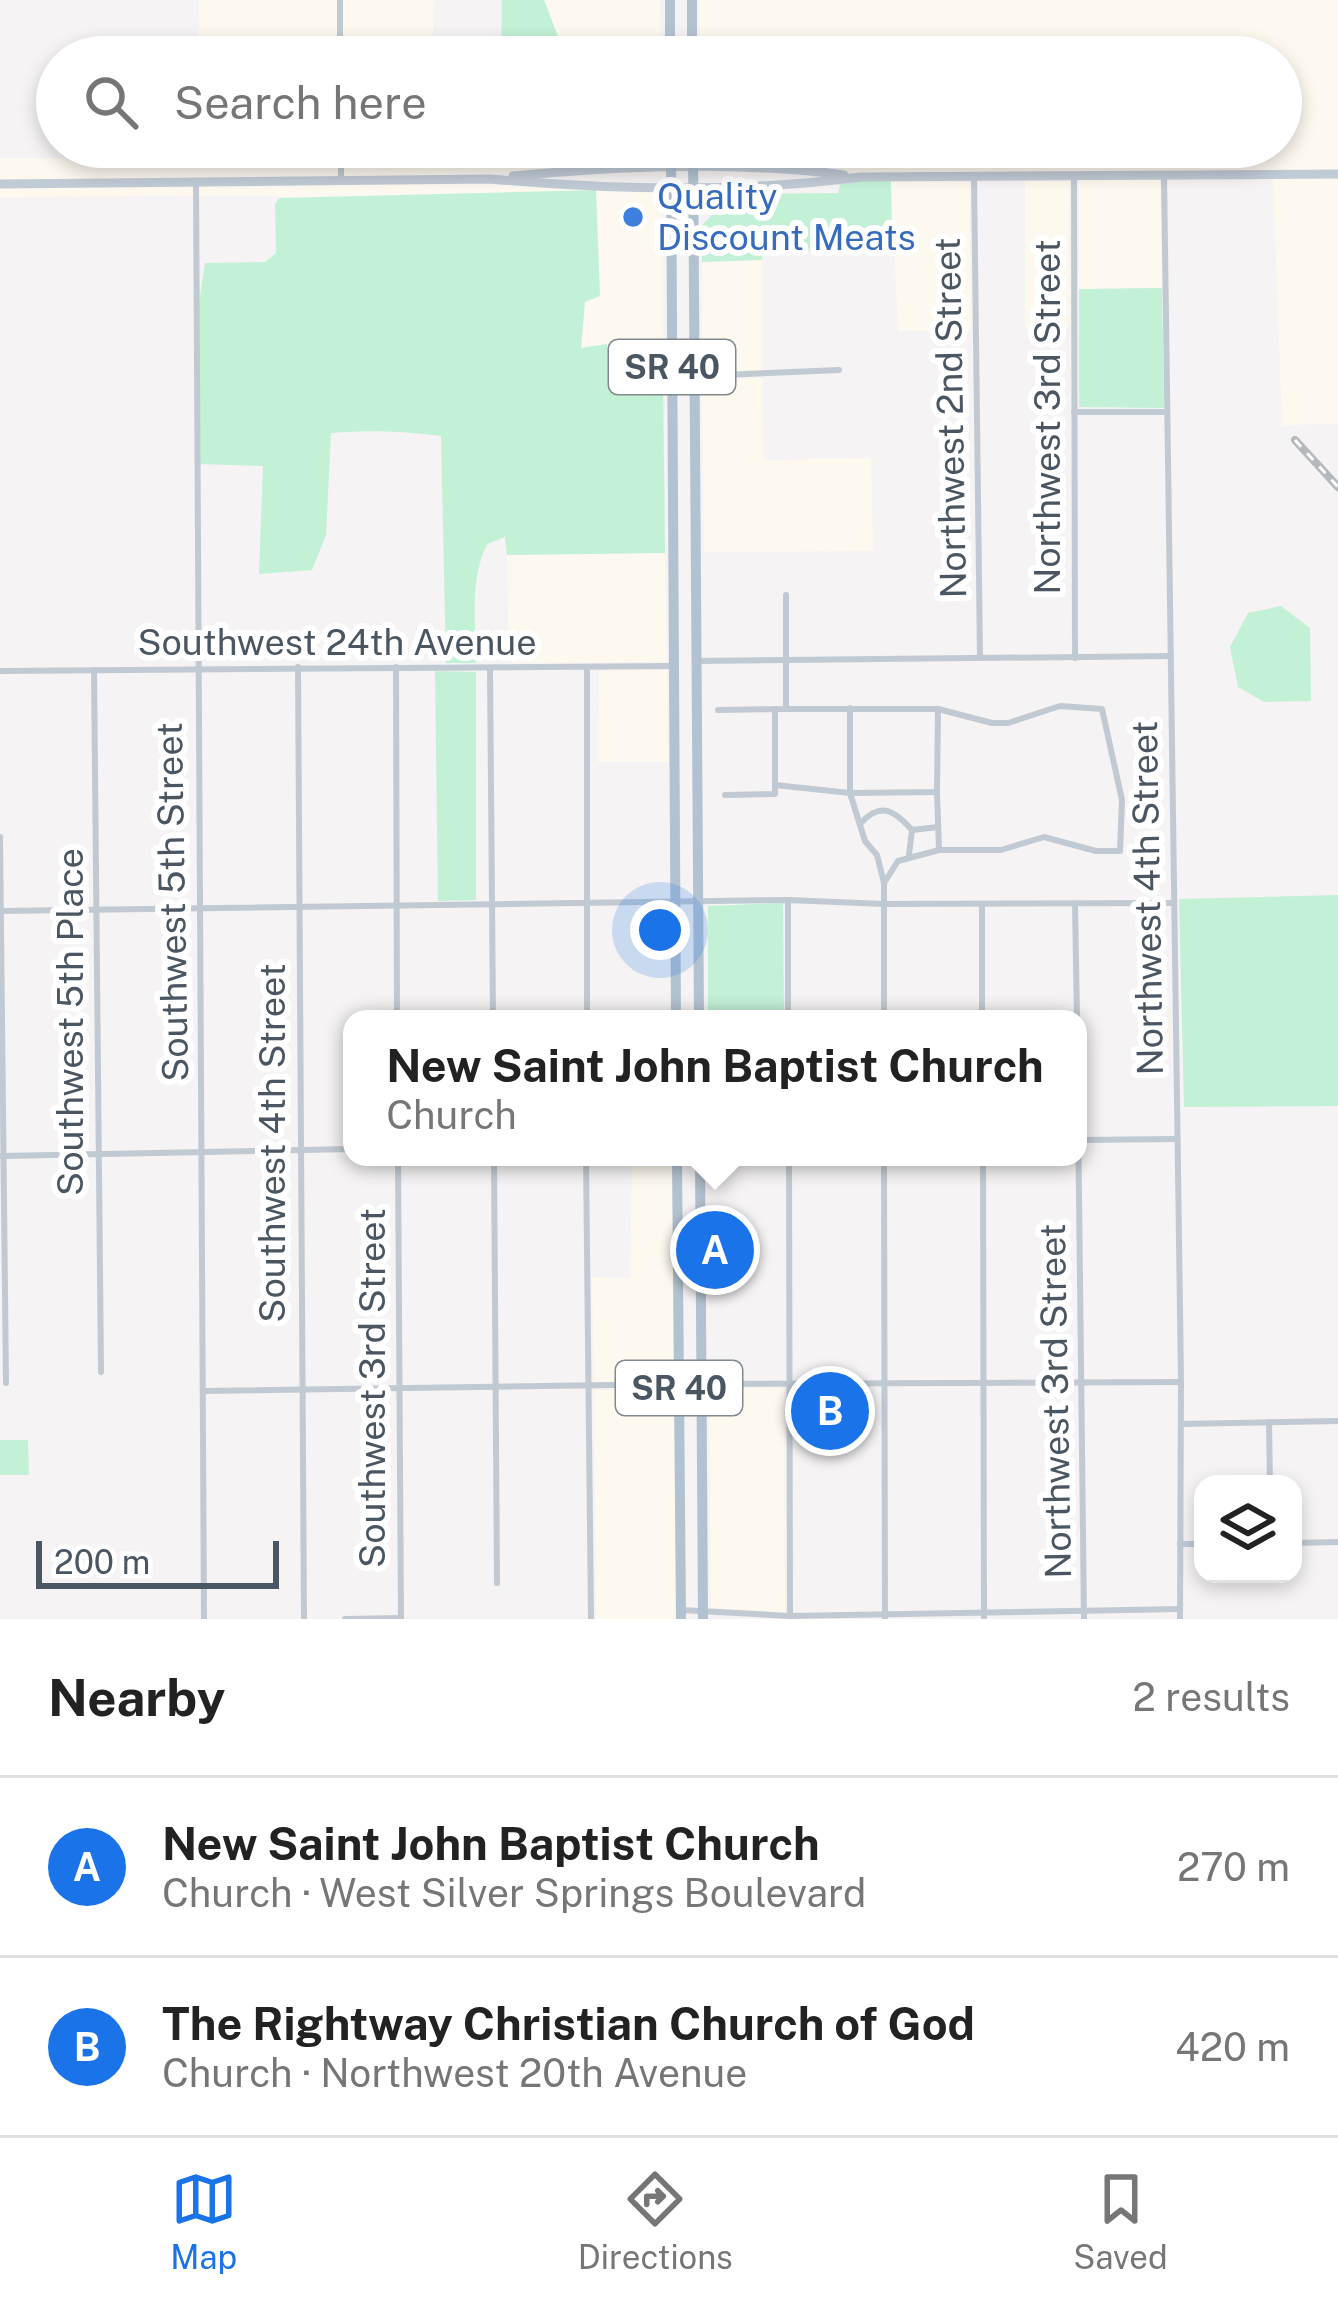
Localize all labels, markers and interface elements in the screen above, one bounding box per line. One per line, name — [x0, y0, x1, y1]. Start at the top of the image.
search box — [36, 36, 1302, 168]
icon: search — [78, 69, 144, 135]
text: Search here — [174, 76, 427, 129]
place label: Quality Discount Meats — [657, 175, 916, 258]
marker: Quality Discount Meats — [620, 204, 646, 230]
street label: Northwest 2nd Street — [926, 237, 974, 599]
street label: Northwest 3rd Street — [1026, 239, 1068, 595]
road number: SR 40 — [609, 340, 735, 394]
street label: Southwest 24th Avenue — [137, 621, 537, 663]
street label: Northwest 4th Street — [1123, 720, 1171, 1076]
street label: Southwest 5th Street — [148, 722, 196, 1082]
street label: Southwest 5th Place — [49, 848, 91, 1196]
your location — [630, 900, 690, 960]
street label: Southwest 4th Street — [251, 963, 293, 1323]
popup — [343, 1010, 1087, 1166]
text: New Saint John Baptist Church — [386, 1039, 1044, 1092]
text: Church — [386, 1092, 517, 1138]
pin: A — [676, 1205, 754, 1295]
street label: Southwest 3rd Street — [351, 1208, 393, 1568]
street label: Northwest 3rd Street — [1031, 1223, 1079, 1579]
road number: SR 40 — [616, 1361, 742, 1415]
pin: B — [791, 1366, 869, 1456]
map controls — [1194, 1475, 1302, 1583]
button: layers — [1194, 1475, 1302, 1583]
scale bar — [36, 1535, 279, 1588]
text: 200 m — [54, 1543, 150, 1581]
text: Nearby — [48, 1668, 225, 1727]
text: 2 results — [1133, 1674, 1290, 1720]
text: New Saint John Baptist Church — [162, 1817, 820, 1870]
text: A — [73, 1844, 101, 1890]
text: 270 m — [1177, 1844, 1290, 1890]
text: Church · West Silver Springs Boulevard — [162, 1870, 866, 1916]
text: The Rightway Christian Church of God — [162, 1997, 975, 2050]
text: B — [74, 2024, 100, 2070]
text: 420 m — [1175, 2024, 1290, 2070]
text: Church · Northwest 20th Avenue — [162, 2050, 747, 2096]
tab: Map — [170, 2166, 237, 2276]
tab: Directions — [578, 2166, 733, 2276]
tab: Saved — [1073, 2166, 1168, 2276]

